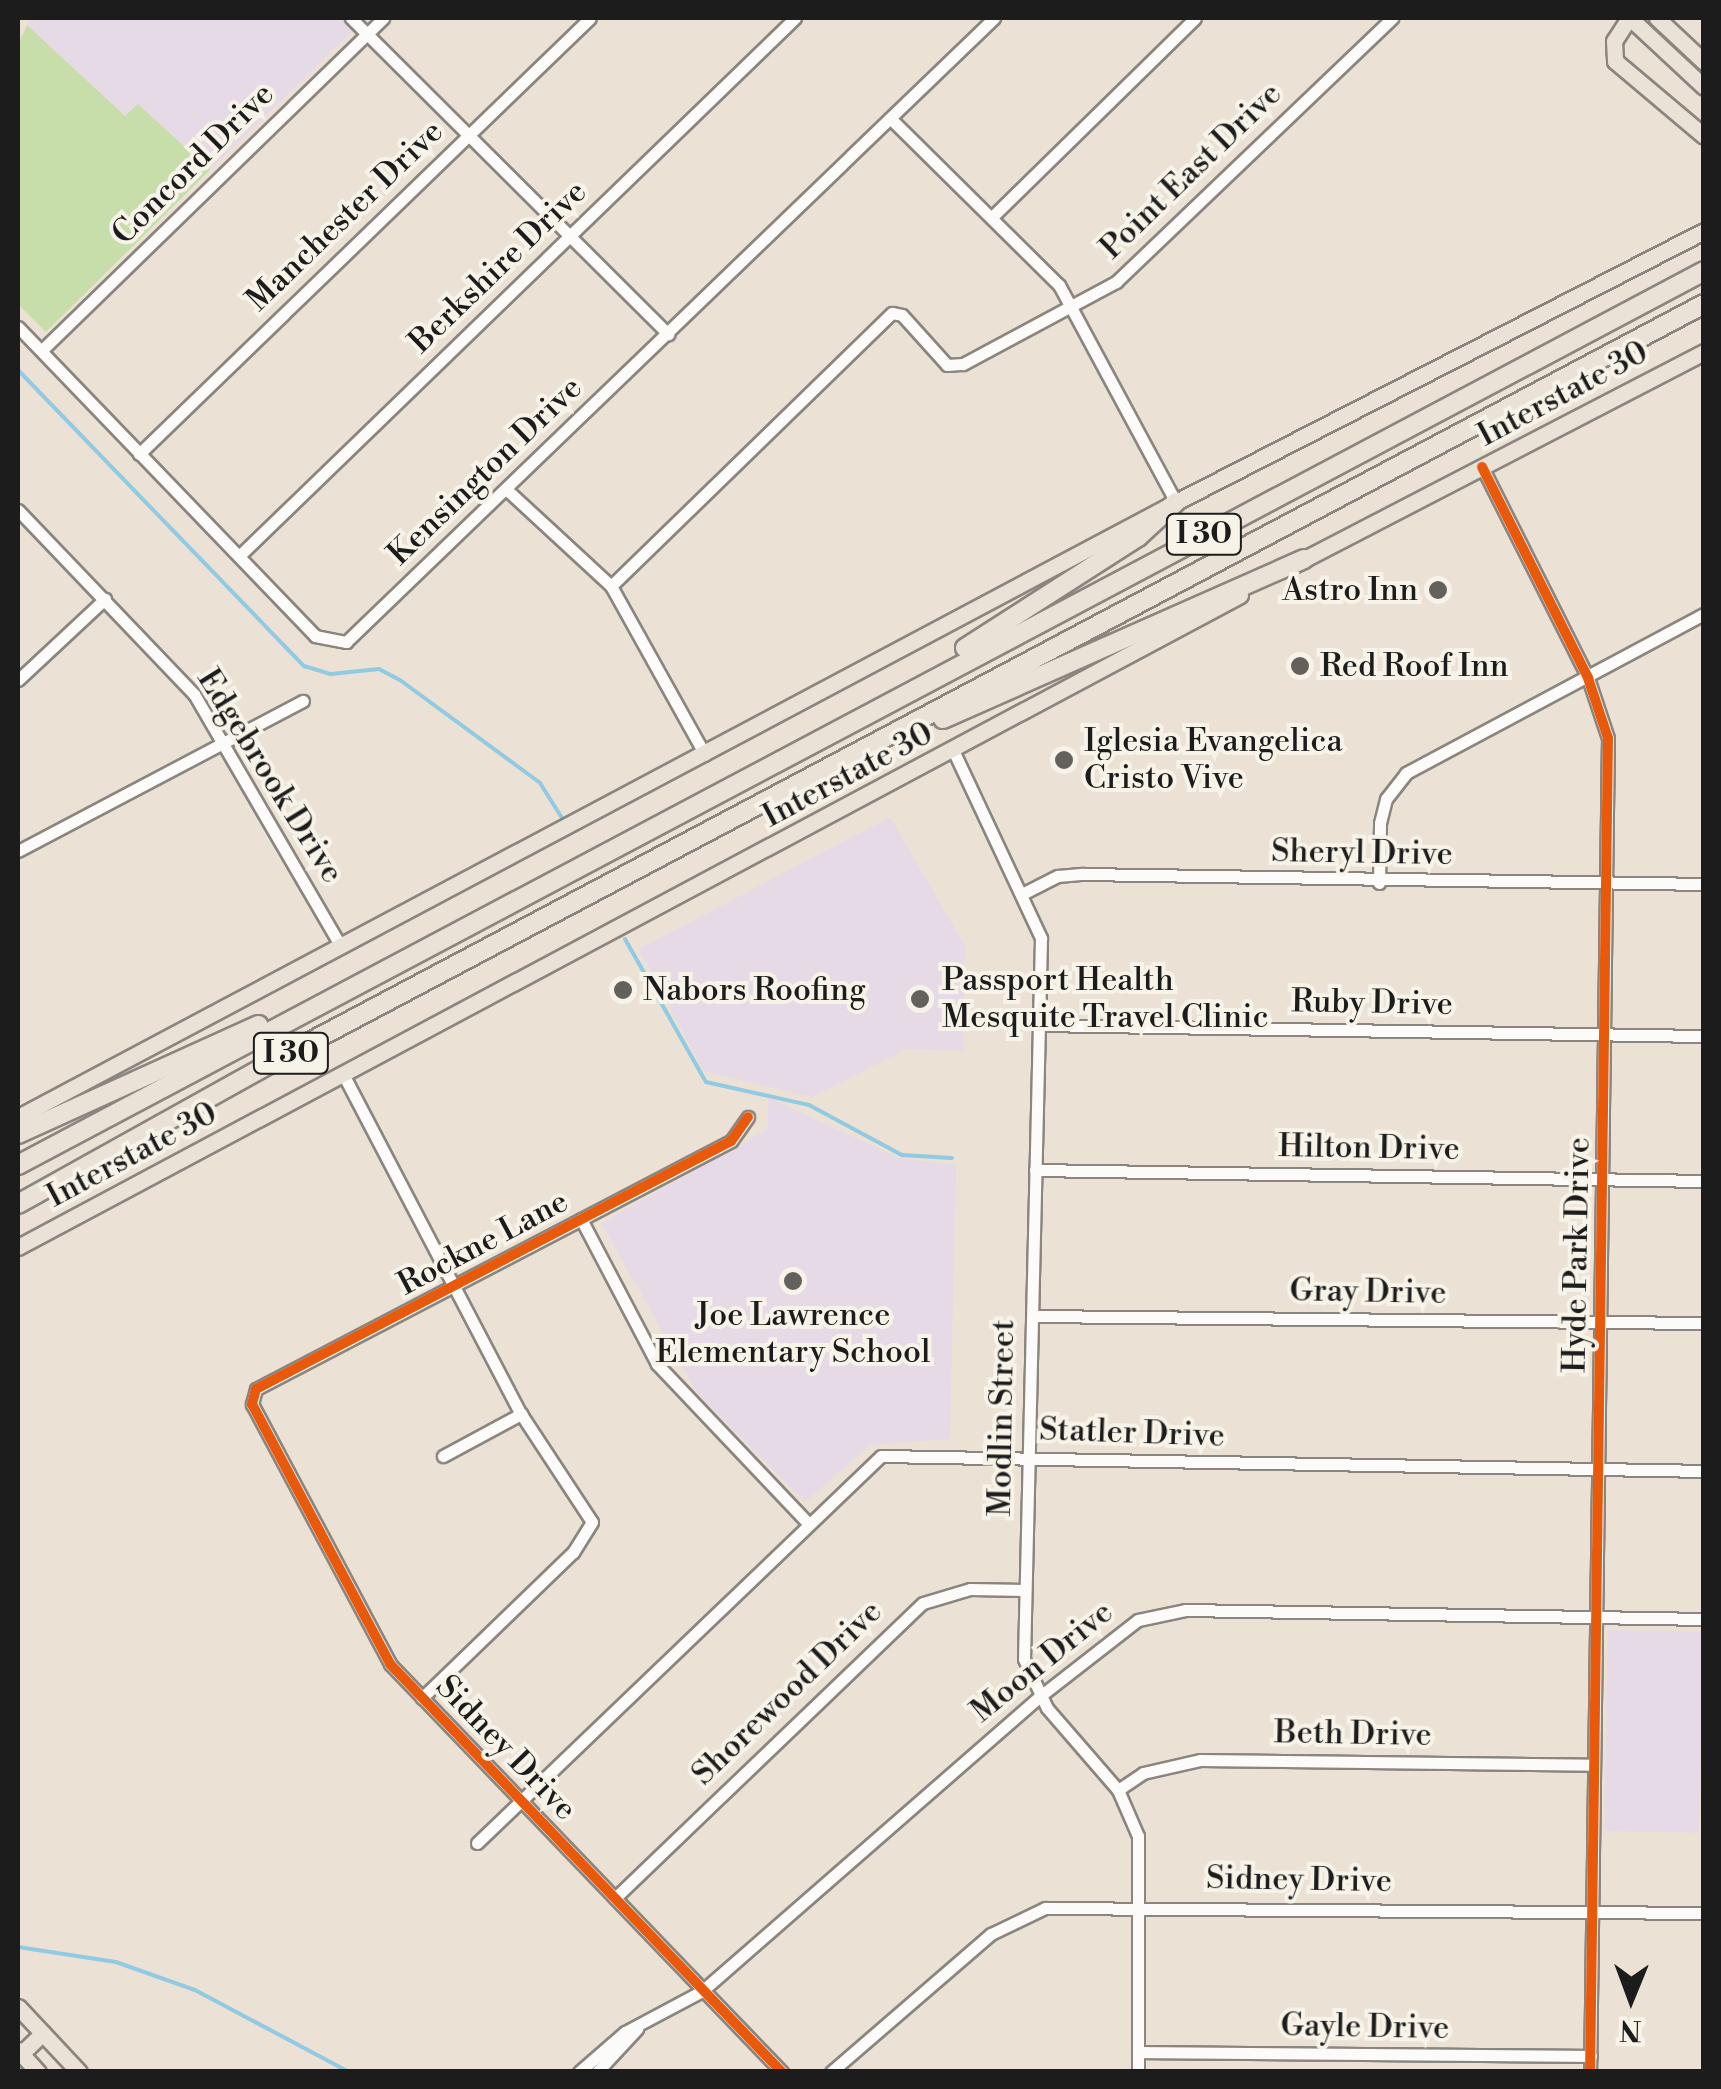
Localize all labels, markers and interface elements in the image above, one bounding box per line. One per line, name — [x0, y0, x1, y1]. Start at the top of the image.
street label: Concord Drive — [104, 75, 282, 253]
street label: Point East Drive — [1092, 75, 1290, 267]
street label: Manchester Drive — [239, 113, 451, 319]
street label: Berkshire Drive — [401, 173, 595, 361]
street label: Interstate 30 — [1471, 333, 1655, 455]
street label: Kensington Drive — [380, 369, 590, 573]
road number: I 30 — [1164, 509, 1244, 559]
place label: Astro Inn — [1282, 571, 1418, 609]
marker: Astro Inn — [1427, 579, 1449, 601]
place label: Red Roof Inn — [1320, 647, 1509, 685]
marker: Red Roof Inn — [1289, 655, 1311, 677]
street label: Edgebrook Drive — [189, 662, 351, 890]
street label: Interstate 30 — [756, 714, 940, 836]
place label: Iglesia Evangelica Cristo Vive — [1084, 723, 1343, 798]
marker: Iglesia Evangelica Cristo Vive — [1053, 749, 1075, 771]
street label: Sheryl Drive — [1271, 832, 1453, 874]
place label: Passport Health Mesquite Travel Clinic — [942, 962, 1269, 1037]
place label: Nabors Roofing — [643, 971, 866, 1009]
marker: Nabors Roofing — [612, 979, 634, 1001]
street label: Ruby Drive — [1291, 982, 1453, 1024]
marker: Passport Health Mesquite Travel Clinic — [907, 986, 933, 1012]
road number: I 30 — [251, 1028, 331, 1078]
street label: Interstate 30 — [40, 1094, 224, 1216]
street label: Hilton Drive — [1278, 1127, 1460, 1169]
street label: Hyde Park Drive — [1556, 1137, 1598, 1373]
street label: Rockne Lane — [391, 1182, 575, 1304]
marker: Joe Lawrence Elementary School — [782, 1270, 804, 1292]
street label: Gray Drive — [1289, 1271, 1447, 1313]
place label: Joe Lawrence Elementary School — [656, 1297, 930, 1372]
street label: Modlin Street — [981, 1319, 1023, 1517]
street label: Statler Drive — [1039, 1411, 1225, 1455]
street label: Shorewood Drive — [684, 1593, 890, 1793]
street label: Moon Drive — [963, 1593, 1121, 1731]
street label: Sidney Drive — [428, 1668, 584, 1828]
street label: Beth Drive — [1274, 1713, 1432, 1755]
street label: Sidney Drive — [1206, 1859, 1392, 1901]
north arrow — [1581, 1949, 1681, 2049]
street label: Gayle Drive — [1280, 2006, 1450, 2048]
text: N — [1619, 2012, 1642, 2047]

